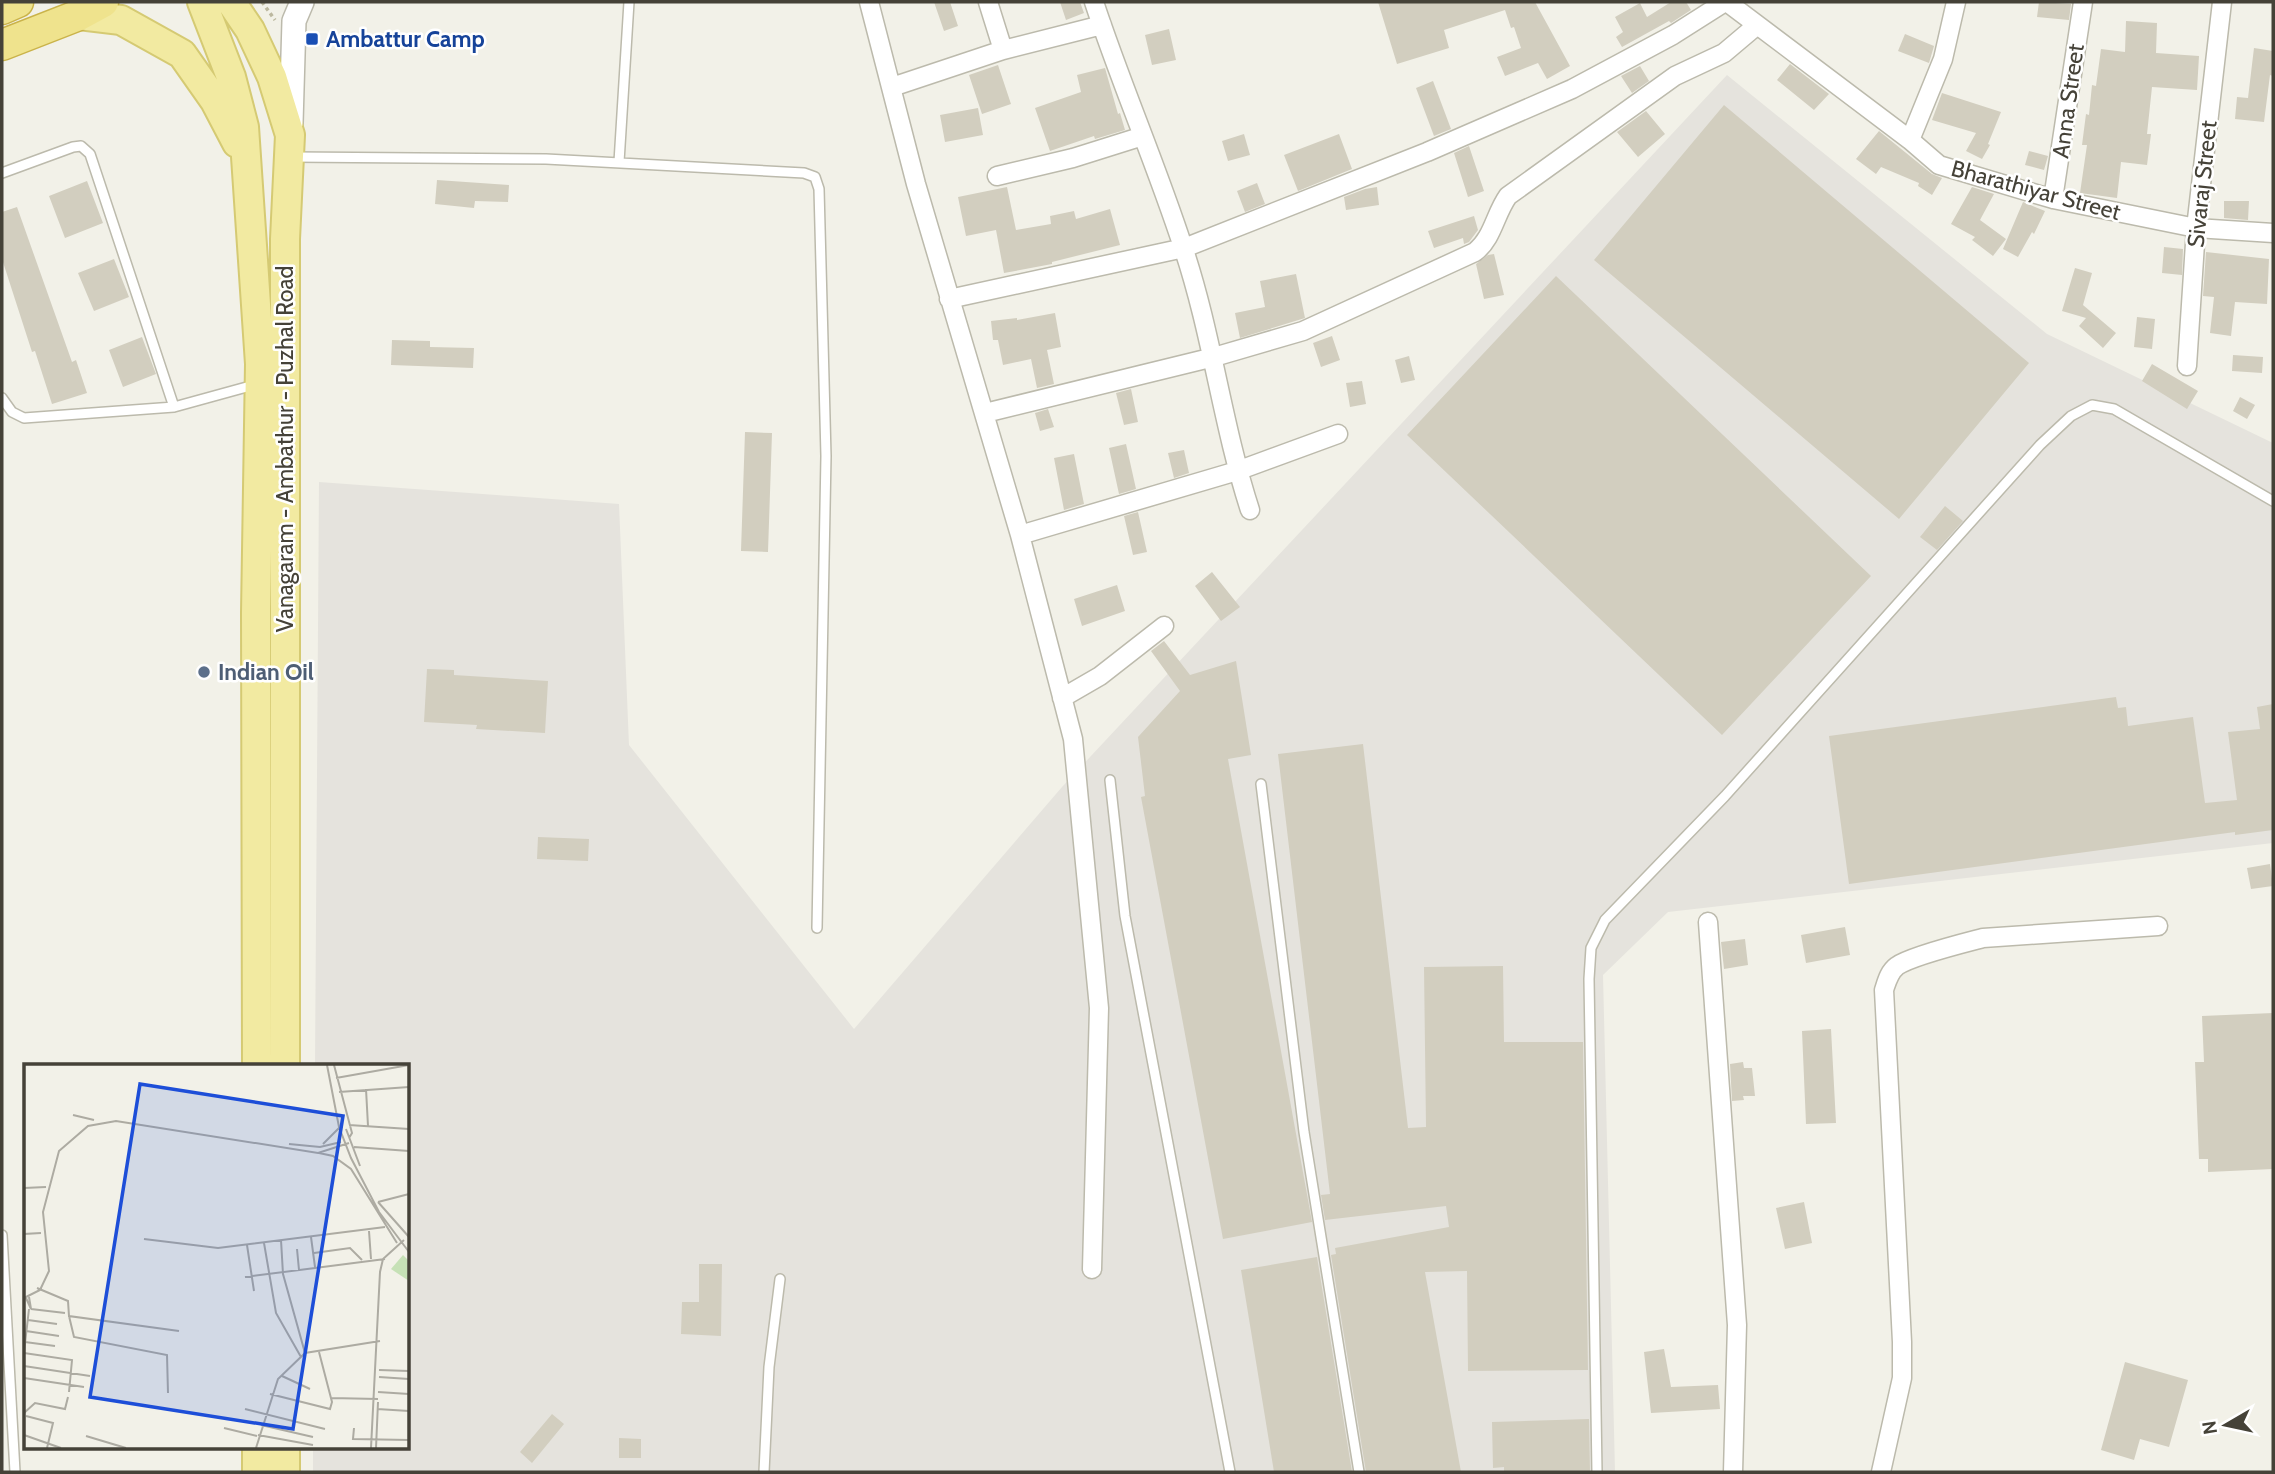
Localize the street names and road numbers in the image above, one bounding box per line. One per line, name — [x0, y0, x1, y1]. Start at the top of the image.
street label: Anna Street — [2046, 42, 2090, 160]
street label: Sivaraj Street — [2181, 119, 2223, 249]
street label: Bharathiyar Street — [1948, 154, 2124, 226]
street label: Vanagaram - Ambathur - Puzhal Road — [271, 266, 299, 632]

